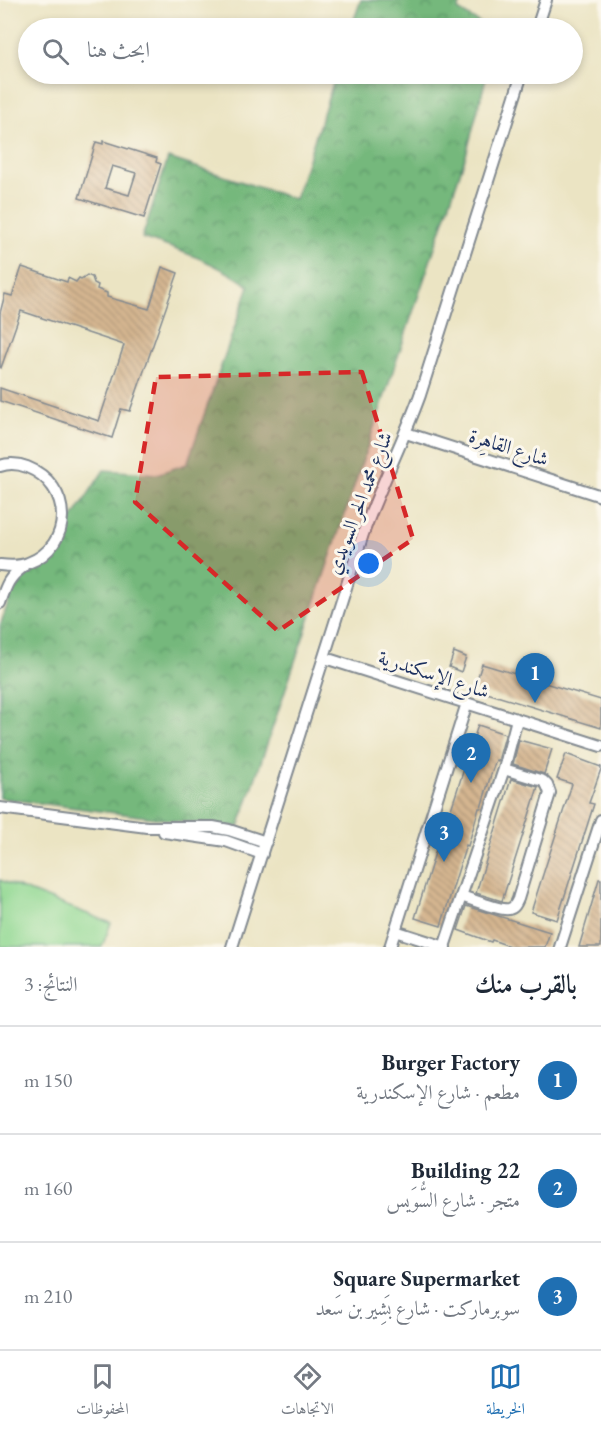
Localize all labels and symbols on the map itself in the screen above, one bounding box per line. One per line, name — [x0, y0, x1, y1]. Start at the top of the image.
street label: شارع القاهِرة — [464, 422, 552, 477]
street label: شارع محمد الحر السويدي — [320, 428, 403, 580]
your location — [354, 549, 383, 578]
street label: شارع الإسكندرية — [374, 644, 493, 709]
pin: 1 — [516, 654, 554, 703]
pin: 2 — [452, 734, 490, 783]
pin: 3 — [424, 812, 464, 862]

